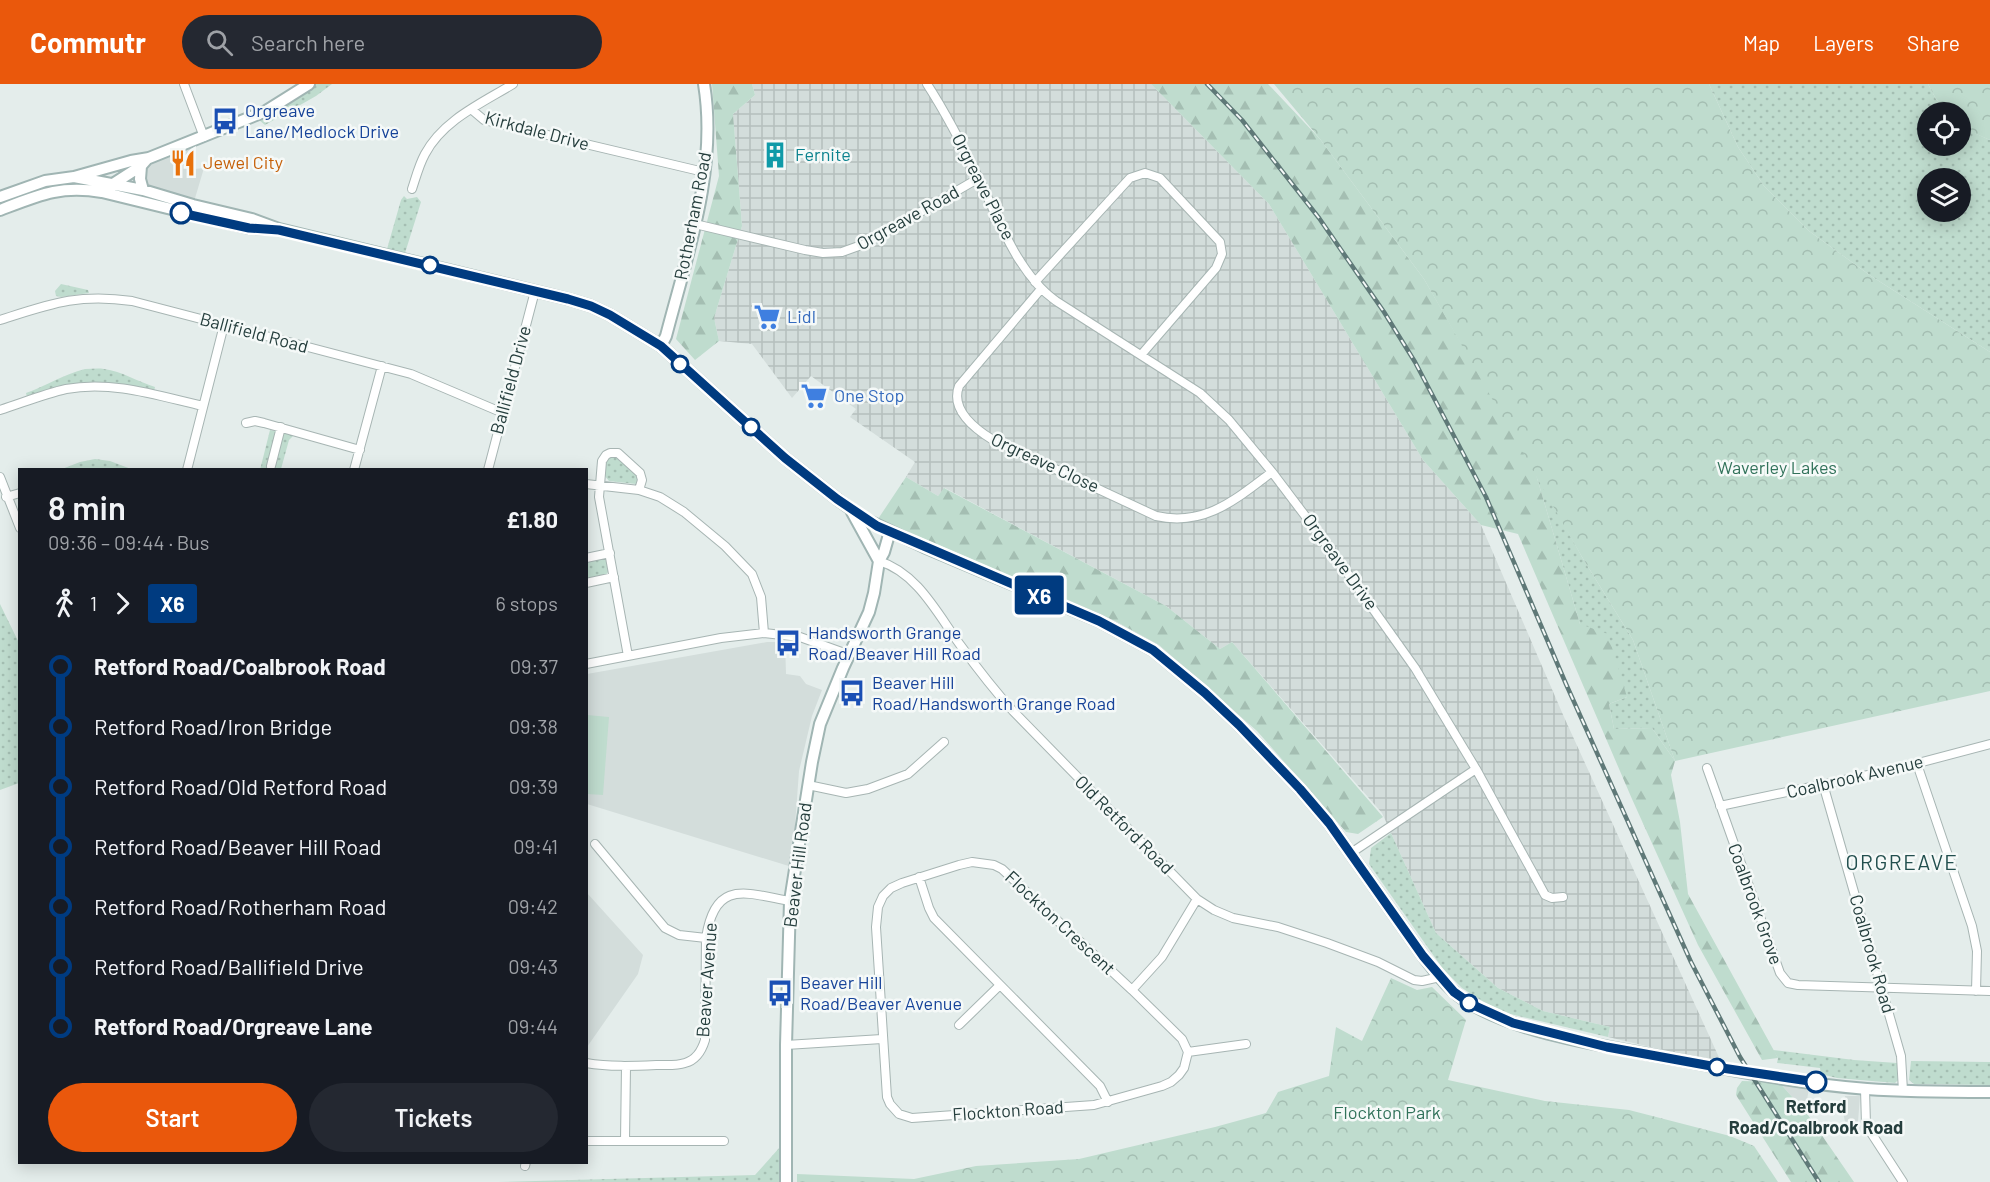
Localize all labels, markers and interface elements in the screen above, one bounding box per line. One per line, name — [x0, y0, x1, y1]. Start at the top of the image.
search box — [182, 15, 602, 69]
text: Commutr — [30, 25, 146, 59]
icon: search — [203, 26, 236, 59]
text: Search here — [251, 29, 365, 55]
text: Map — [1743, 30, 1780, 55]
text: Layers — [1813, 30, 1874, 55]
text: Share — [1907, 30, 1960, 55]
place label: Orgreave Lane/Medlock Drive — [245, 99, 399, 142]
map controls — [1917, 102, 1971, 222]
button: locate — [1917, 102, 1971, 156]
bus stop icon: Orgreave Lane/Medlock Drive — [210, 106, 240, 136]
street label: Kirkdale Drive — [483, 106, 592, 155]
street label: Orgreave Place — [948, 130, 1020, 243]
building icon: Fernite — [760, 140, 790, 170]
place label: Fernite — [795, 143, 851, 165]
restaurant icon: Jewel City — [168, 148, 198, 178]
street label: Rotherham Road — [669, 150, 715, 282]
place label: Jewel City — [203, 151, 283, 173]
button: layers — [1917, 168, 1971, 222]
street label: Orgreave Road — [853, 180, 962, 254]
unlabelled marker — [170, 202, 192, 224]
unlabelled marker — [421, 256, 439, 274]
supermarket icon: Lidl — [752, 302, 782, 332]
place label: Lidl — [787, 305, 816, 327]
street label: Ballifield Road — [198, 307, 311, 357]
street label: Ballifield Drive — [485, 323, 535, 436]
unlabelled marker — [671, 355, 689, 373]
supermarket icon: One Stop — [799, 381, 829, 411]
place label: One Stop — [834, 384, 905, 406]
unlabelled marker — [742, 418, 760, 436]
street label: Orgreave Close — [988, 427, 1103, 497]
park label: Waverley Lakes — [1717, 456, 1837, 478]
text: 8 min — [48, 487, 126, 527]
text: £1.80 — [506, 506, 558, 532]
street label: Orgreave Drive — [1298, 509, 1383, 614]
text: 09:36 – 09:44 · Bus — [48, 530, 209, 554]
line badge: X6 — [1012, 576, 1066, 614]
text: X6 — [1027, 583, 1051, 608]
icon: walk — [48, 587, 81, 620]
icon: forward — [106, 587, 139, 620]
text: 1 — [90, 591, 97, 615]
text: X6 — [160, 591, 185, 616]
text: 6 stops — [496, 591, 558, 615]
place label: Handsworth Grange Road/Beaver Hill Road — [808, 621, 981, 664]
bus stop icon: Handsworth Grange Road/Beaver Hill Road — [773, 628, 803, 658]
text: Retford Road/Coalbrook Road — [94, 653, 386, 679]
text: 09:37 — [510, 654, 558, 678]
place label: Beaver Hill Road/Handsworth Grange Road — [872, 671, 1116, 714]
bus stop icon: Beaver Hill Road/Handsworth Grange Road — [837, 678, 867, 708]
text: Retford Road/Iron Bridge — [94, 713, 332, 739]
text: 09:38 — [509, 714, 558, 738]
street label: Coalbrook Avenue — [1784, 750, 1925, 802]
street label: Old Retford Road — [1071, 770, 1179, 878]
text: Retford Road/Old Retford Road — [94, 773, 387, 799]
text: 09:39 — [509, 774, 558, 798]
street label: Beaver Hill Road — [778, 801, 816, 929]
text: Retford Road/Beaver Hill Road — [94, 833, 381, 859]
text: 09:41 — [513, 834, 558, 858]
street label: Coalbrook Grove — [1724, 840, 1788, 967]
district label: ORGREAVE — [1846, 849, 1958, 874]
street label: Flockton Crescent — [1001, 866, 1120, 979]
street label: Coalbrook Road — [1846, 892, 1900, 1016]
text: Retford Road/Rotherham Road — [94, 893, 387, 919]
text: 09:42 — [508, 894, 558, 918]
street label: Beaver Avenue — [691, 922, 721, 1038]
text: Retford Road/Ballifield Drive — [94, 953, 364, 979]
text: 09:43 — [508, 954, 558, 978]
place label: Beaver Hill Road/Beaver Avenue — [800, 971, 962, 1014]
bus stop icon: Beaver Hill Road/Beaver Avenue — [765, 978, 795, 1008]
unlabelled marker — [1460, 994, 1478, 1012]
text: Retford Road/Orgreave Lane — [94, 1013, 373, 1039]
text: 09:44 — [507, 1014, 558, 1038]
unlabelled marker — [1708, 1058, 1726, 1076]
marker: Retford Road/Coalbrook Road — [1805, 1071, 1827, 1093]
button: Start — [48, 1083, 297, 1152]
button: Tickets — [309, 1083, 558, 1152]
street label: Flockton Road — [951, 1095, 1064, 1125]
place label: Retford Road/Coalbrook Road — [1729, 1095, 1903, 1138]
park label: Flockton Park — [1333, 1101, 1441, 1123]

